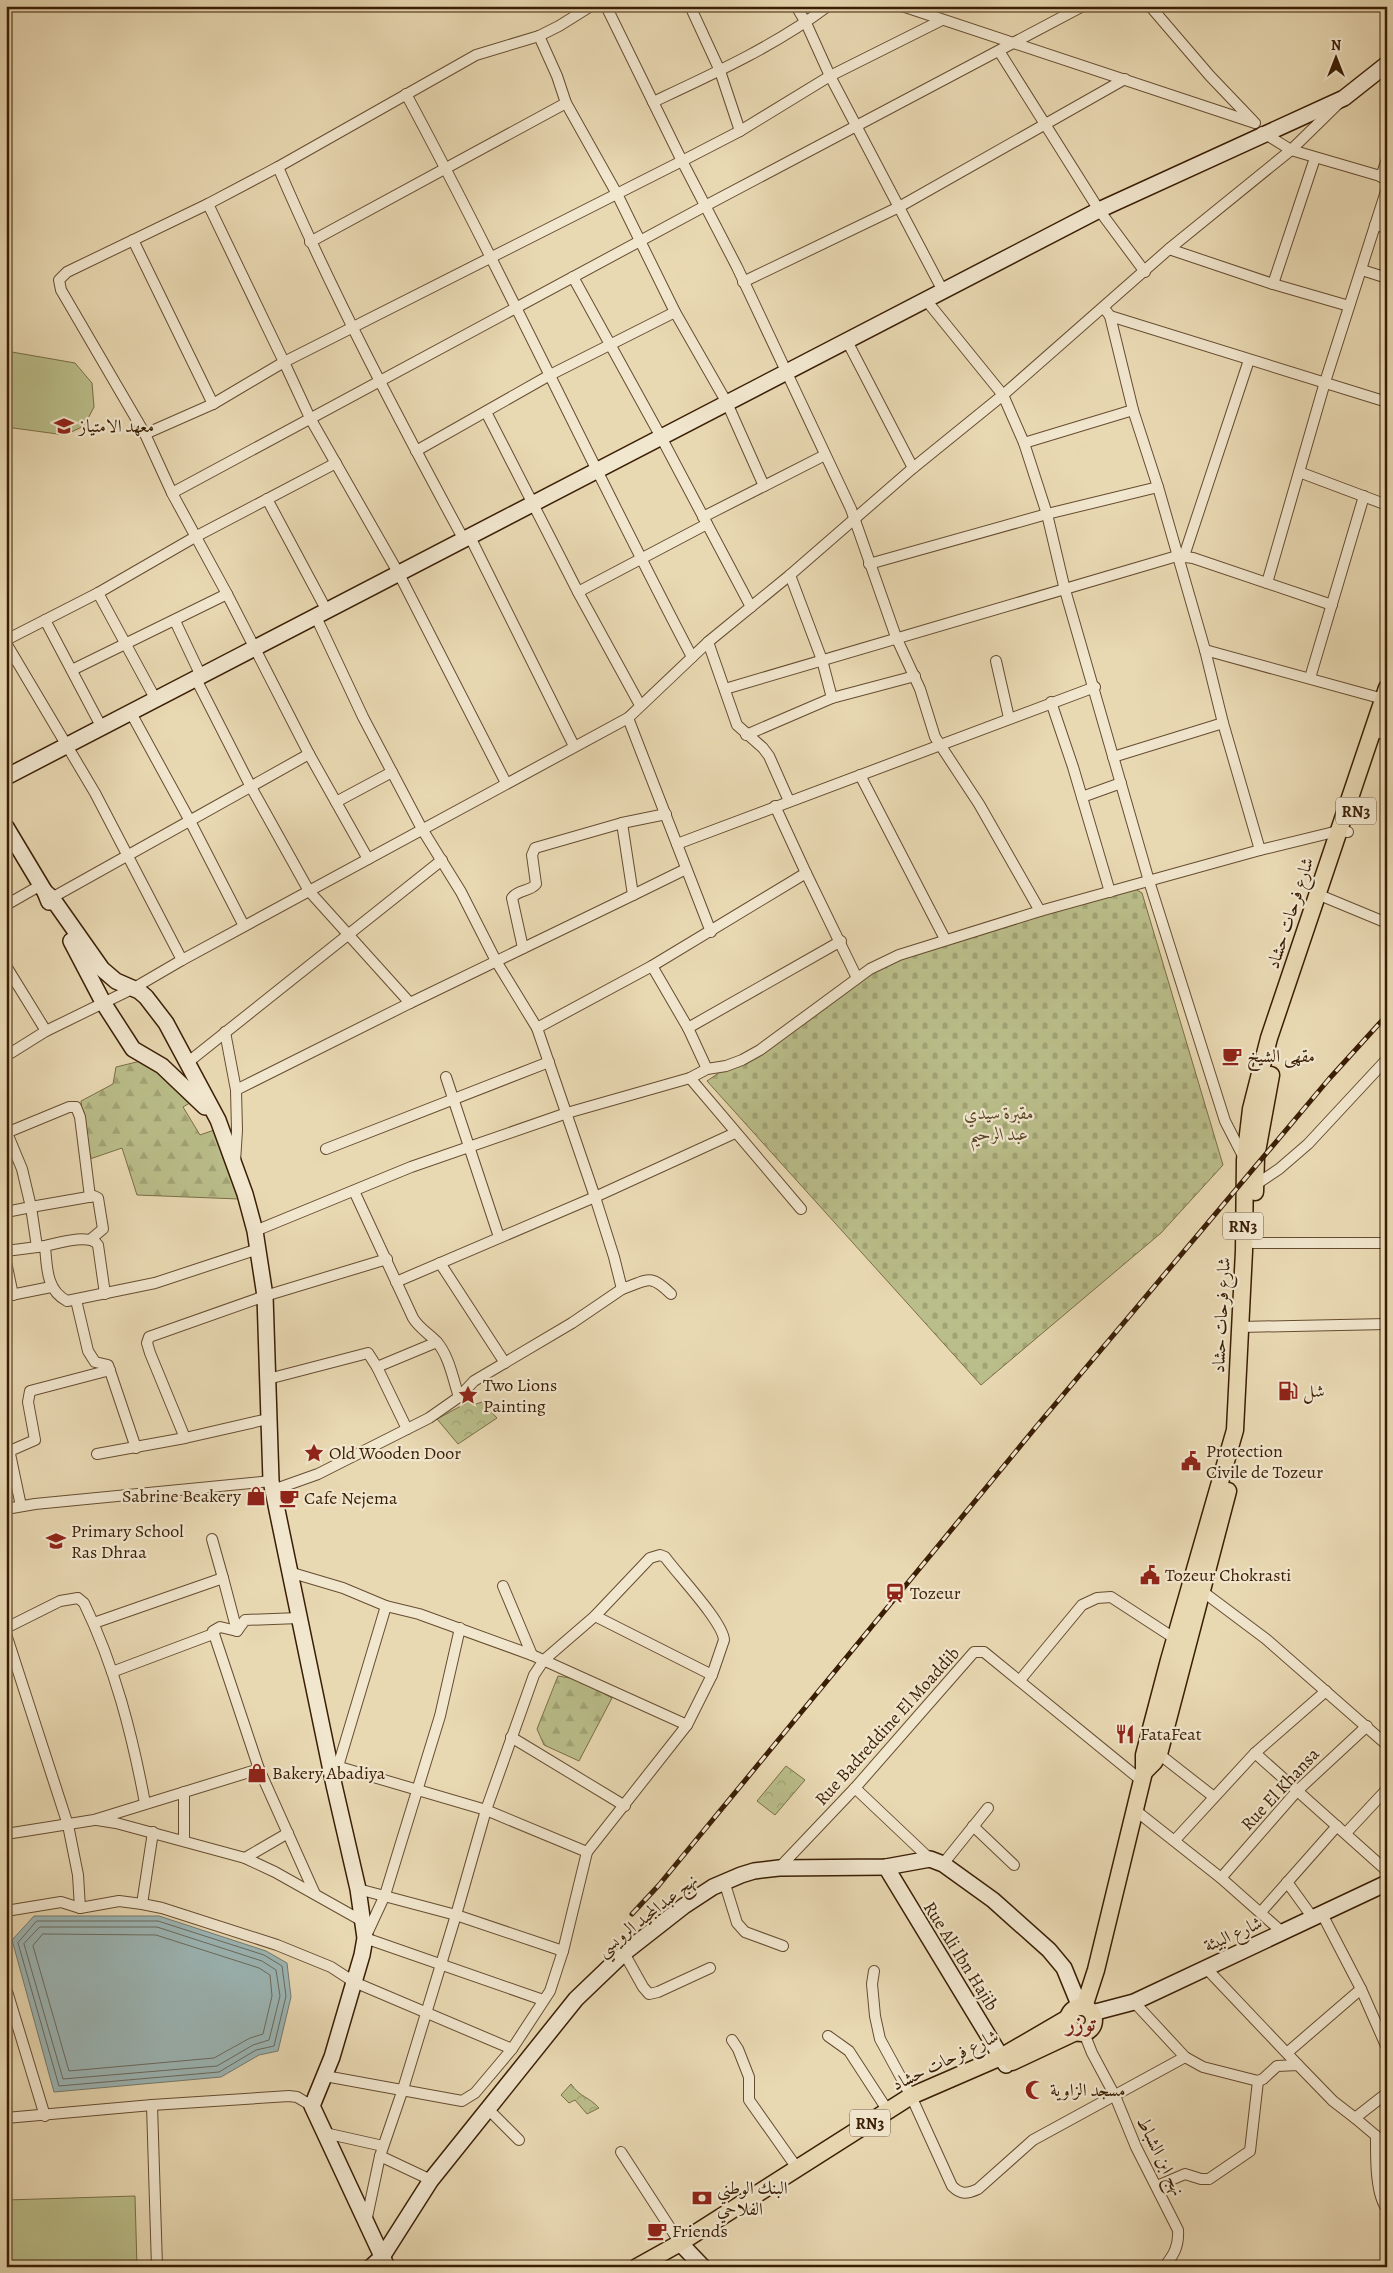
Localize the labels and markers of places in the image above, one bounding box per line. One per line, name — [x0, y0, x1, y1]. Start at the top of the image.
place label: معهد الامتياز — [77, 414, 154, 438]
school or university icon: معهد الامتياز — [53, 415, 75, 437]
place label: مقهى الشيخ — [1247, 1044, 1315, 1072]
cafe icon: مقهى الشيخ — [1221, 1045, 1243, 1067]
place label: Two Lions Painting — [483, 1373, 557, 1418]
place label: شل — [1303, 1379, 1325, 1404]
fuel station icon: شل — [1277, 1380, 1299, 1402]
place icon: Two Lions Painting — [457, 1384, 479, 1406]
place label: Protection Civile de Tozeur — [1206, 1439, 1323, 1484]
place label: Old Wooden Door — [329, 1441, 461, 1465]
place icon: Old Wooden Door — [303, 1442, 325, 1464]
public building icon: Protection Civile de Tozeur — [1180, 1450, 1202, 1472]
place label: Sabrine Beakery — [122, 1484, 242, 1508]
shop icon: Sabrine Beakery — [245, 1485, 267, 1507]
place label: Cafe Nejema — [304, 1486, 398, 1510]
cafe icon: Cafe Nejema — [278, 1487, 300, 1509]
place label: Primary School Ras Dhraa — [71, 1519, 184, 1564]
school or university icon: Primary School Ras Dhraa — [45, 1530, 67, 1552]
place label: Tozeur Chokrasti — [1165, 1563, 1291, 1587]
public building icon: Tozeur Chokrasti — [1139, 1564, 1161, 1586]
place label: Tozeur — [910, 1581, 961, 1605]
station icon: Tozeur — [884, 1582, 906, 1604]
place label: FataFeat — [1140, 1722, 1202, 1746]
restaurant icon: FataFeat — [1114, 1723, 1136, 1745]
place label: Bakery Abadiya — [272, 1761, 386, 1785]
shop icon: Bakery Abadiya — [246, 1762, 268, 1784]
place label: مسجد الزاوية — [1050, 2078, 1125, 2102]
mosque icon: مسجد الزاوية — [1024, 2079, 1046, 2101]
place label: البنك الوطني الفلاحي — [717, 2176, 788, 2224]
bank icon: البنك الوطني الفلاحي — [691, 2187, 713, 2209]
place label: Friends — [672, 2219, 728, 2243]
cafe icon: Friends — [646, 2220, 668, 2242]

